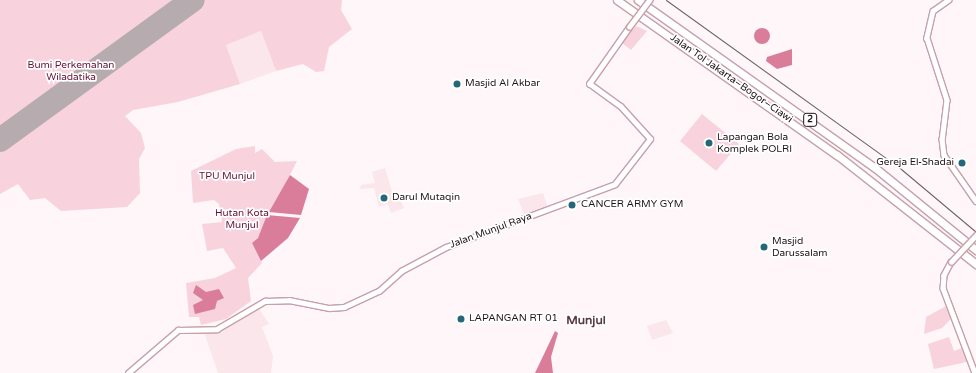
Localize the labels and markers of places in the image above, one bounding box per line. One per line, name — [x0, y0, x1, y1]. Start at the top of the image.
place label: Masjid Al Akbar — [465, 78, 540, 90]
marker: Masjid Al Akbar — [452, 79, 462, 89]
place label: Lapangan Bola Komplek POLRI — [717, 131, 792, 154]
marker: Lapangan Bola Komplek POLRI — [704, 138, 714, 148]
place label: Gereja El-Shadai — [876, 157, 954, 169]
marker: Gereja El-Shadai — [957, 158, 967, 168]
place label: Darul Mutaqin — [392, 192, 460, 204]
marker: Darul Mutaqin — [379, 193, 389, 203]
marker: CANCER ARMY GYM — [566, 199, 578, 211]
place label: CANCER ARMY GYM — [581, 199, 683, 211]
place label: Masjid Darussalam — [772, 235, 827, 258]
marker: Masjid Darussalam — [759, 242, 769, 252]
place label: LAPANGAN RT 01 — [469, 313, 558, 325]
marker: LAPANGAN RT 01 — [456, 314, 466, 324]

